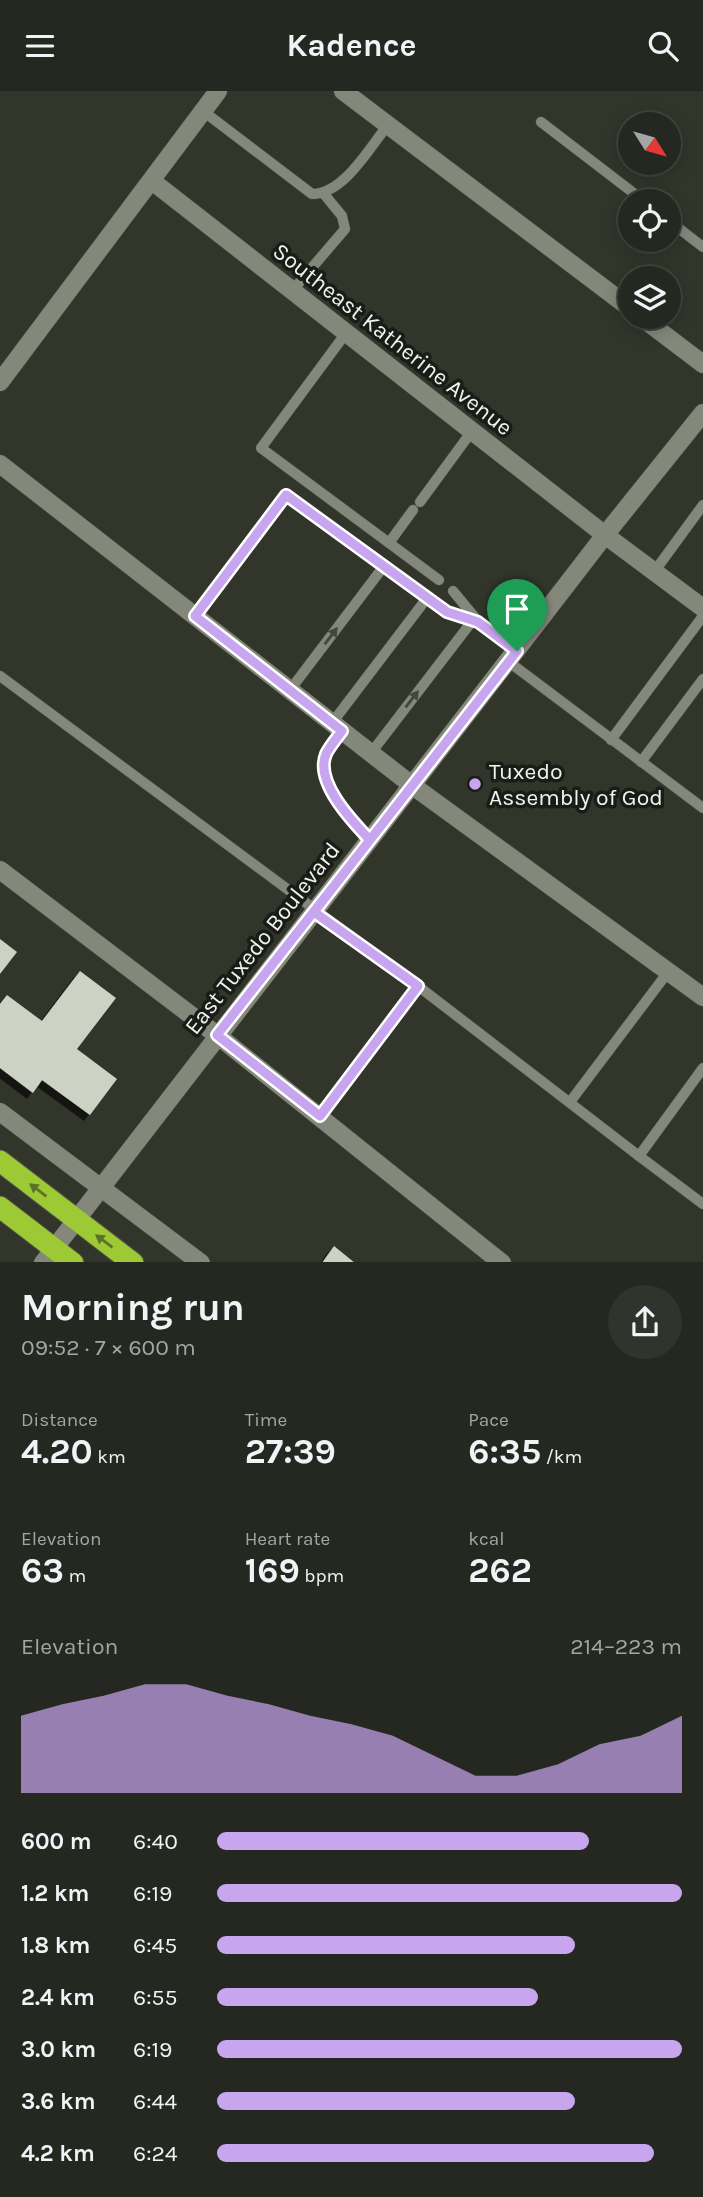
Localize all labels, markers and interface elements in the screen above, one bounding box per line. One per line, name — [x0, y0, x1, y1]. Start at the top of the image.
icon: menu — [21, 27, 59, 65]
text: Kadence — [286, 27, 417, 64]
icon: search — [644, 27, 682, 65]
north arrow — [618, 112, 681, 175]
map controls — [618, 112, 681, 329]
button: locate — [618, 189, 681, 252]
street label: Southeast Katherine Avenue — [268, 237, 518, 441]
button: layers — [618, 266, 681, 329]
pin — [487, 579, 547, 651]
icon: arrive — [498, 590, 536, 628]
one-way arrow — [323, 627, 337, 645]
one-way arrow — [405, 691, 420, 709]
place label: Tuxedo Assembly of God — [489, 758, 663, 811]
marker: Tuxedo Assembly of God — [467, 776, 483, 792]
street label: East Tuxedo Boulevard — [179, 837, 346, 1040]
one-way arrow — [28, 1183, 47, 1197]
one-way arrow — [96, 1233, 114, 1248]
text: Morning run — [21, 1285, 245, 1330]
button: share — [608, 1285, 682, 1359]
text: 09:52 · 7 × 600 m — [21, 1334, 196, 1361]
text: Distance — [21, 1409, 98, 1431]
text: Time — [245, 1409, 287, 1431]
text: Pace — [468, 1409, 509, 1431]
text: 4.20 — [21, 1431, 93, 1472]
text: 27:39 — [245, 1431, 336, 1472]
text: 6:35 — [468, 1431, 541, 1472]
text: km — [93, 1446, 126, 1468]
text: /km — [541, 1446, 582, 1468]
text: Elevation — [21, 1528, 101, 1550]
text: Heart rate — [245, 1528, 330, 1550]
text: kcal — [468, 1528, 505, 1550]
text: 63 — [21, 1550, 64, 1591]
text: 169 — [245, 1550, 300, 1591]
text: 262 — [468, 1550, 532, 1591]
text: m — [64, 1565, 86, 1587]
text: bpm — [300, 1565, 344, 1587]
text: Elevation — [21, 1633, 118, 1660]
text: 214–223 m — [570, 1633, 682, 1660]
text: 600 m — [21, 1828, 92, 1855]
text: 6:40 — [133, 1828, 178, 1855]
text: 1.2 km — [21, 1880, 89, 1907]
text: 6:19 — [133, 1880, 172, 1907]
text: 1.8 km — [21, 1932, 90, 1959]
text: 6:45 — [133, 1932, 177, 1959]
text: 2.4 km — [21, 1984, 95, 2011]
text: 6:55 — [133, 1984, 177, 2011]
text: 3.0 km — [21, 2036, 96, 2063]
text: 6:19 — [133, 2036, 172, 2063]
text: 3.6 km — [21, 2088, 95, 2115]
text: 6:44 — [133, 2088, 177, 2115]
text: 4.2 km — [21, 2140, 95, 2167]
text: 6:24 — [133, 2140, 178, 2167]

